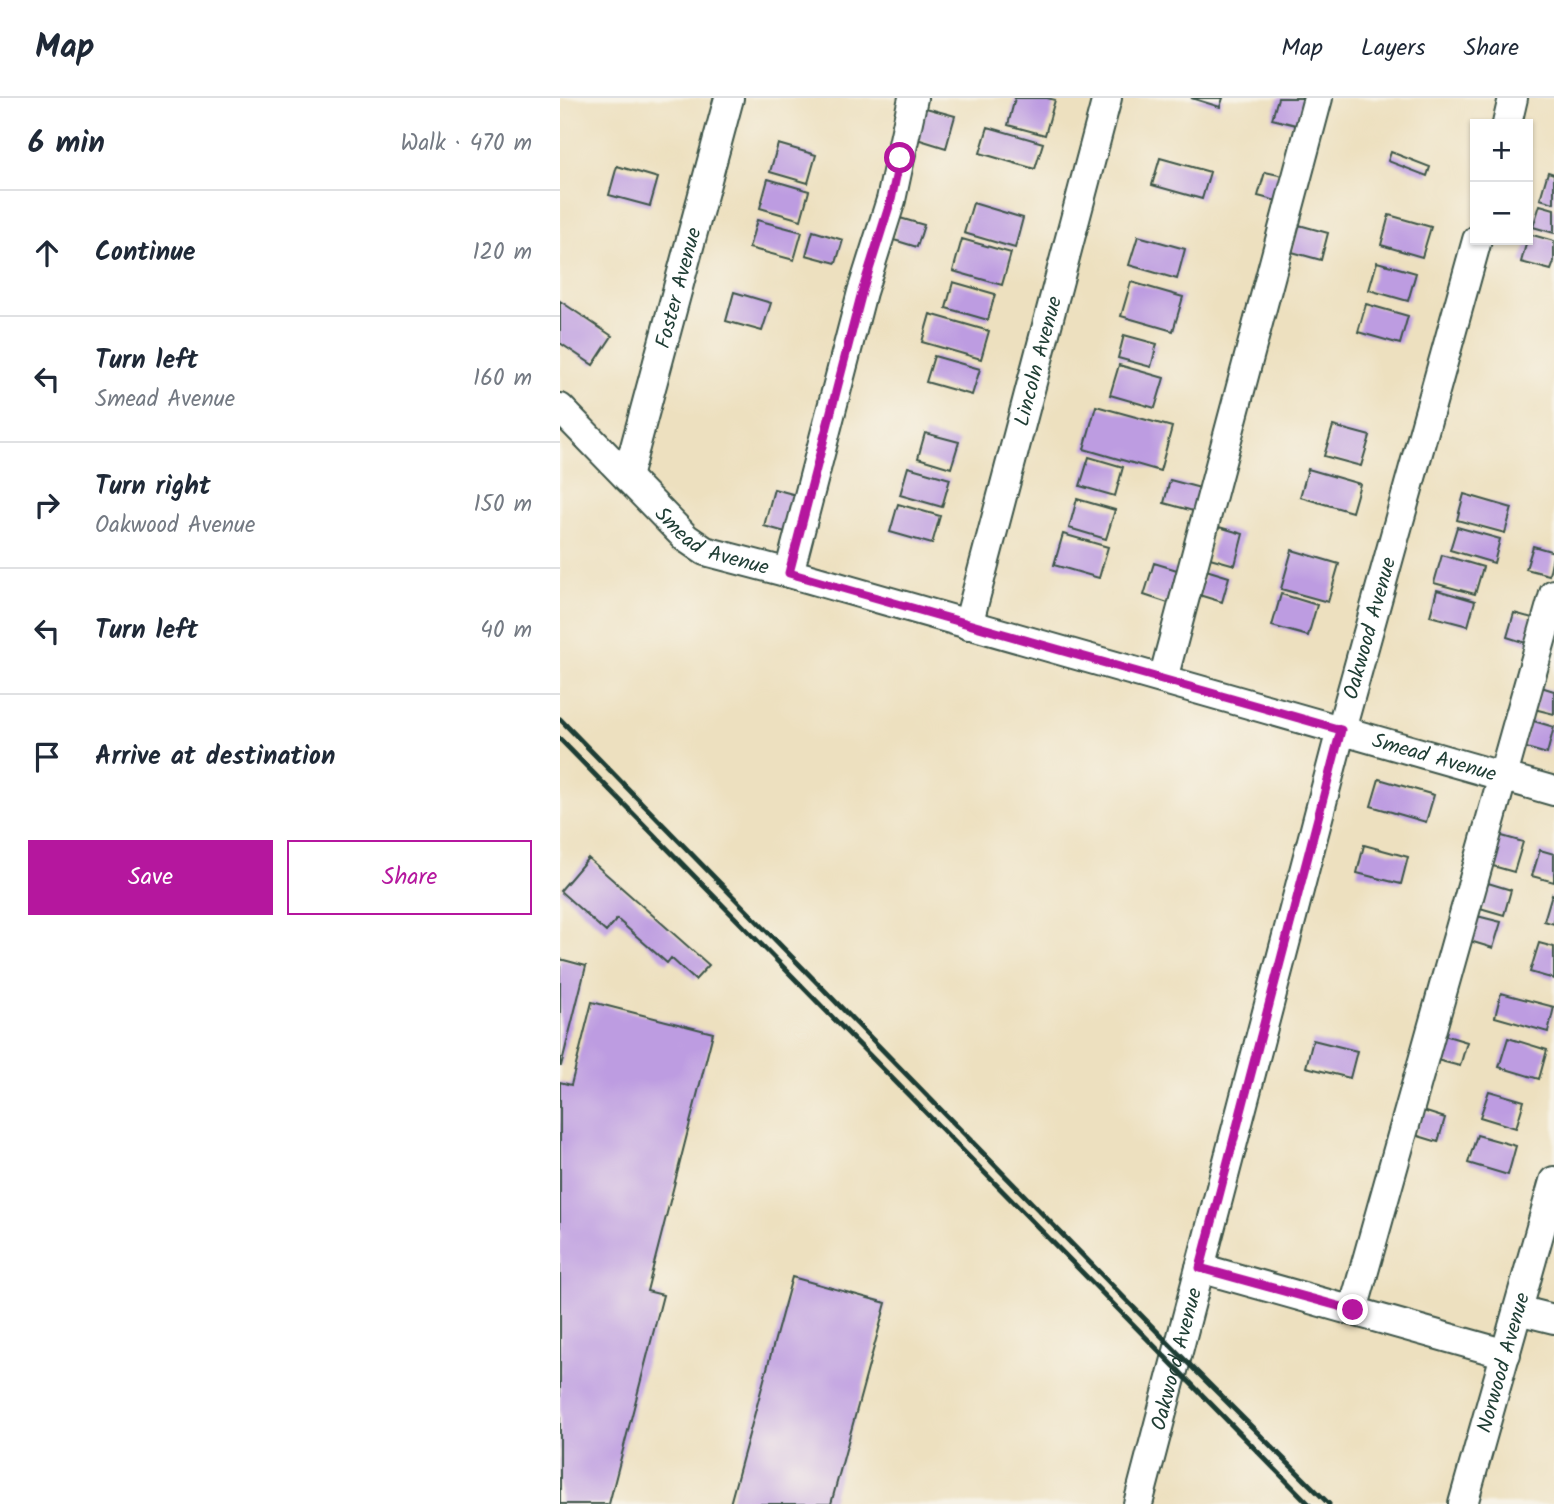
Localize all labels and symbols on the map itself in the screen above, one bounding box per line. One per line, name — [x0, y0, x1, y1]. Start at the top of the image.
route start — [884, 142, 915, 173]
street label: Foster Avenue — [647, 223, 712, 352]
street label: Lincoln Avenue — [1006, 292, 1072, 430]
street label: Smead Avenue — [646, 500, 773, 585]
street label: Oakwood Avenue — [1335, 553, 1406, 703]
street label: Smead Avenue — [1368, 725, 1501, 792]
street label: Oakwood Avenue — [1143, 1284, 1212, 1434]
street label: Norwood Avenue — [1469, 1288, 1540, 1437]
route end — [1337, 1294, 1368, 1325]

